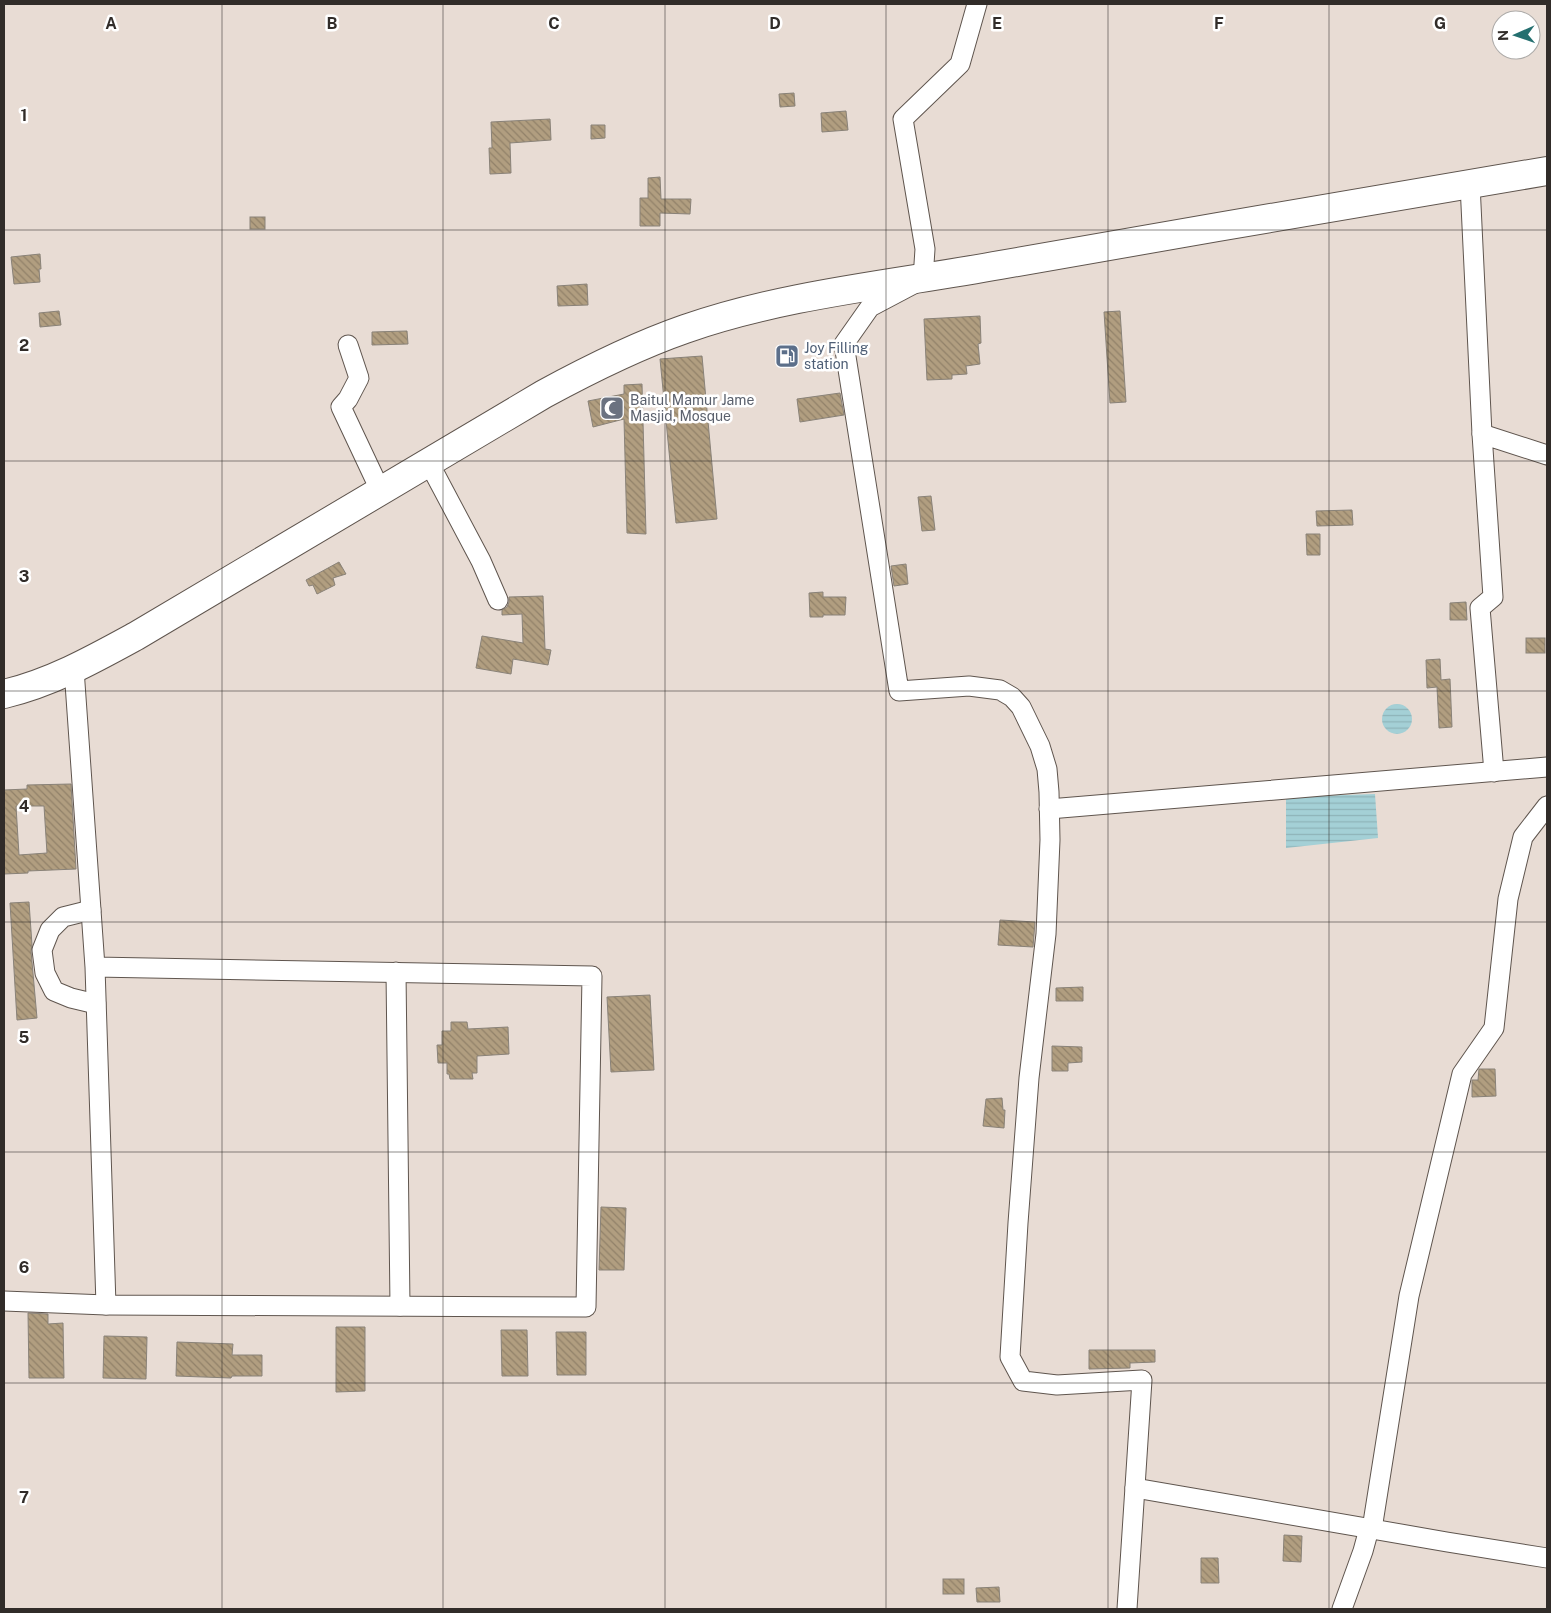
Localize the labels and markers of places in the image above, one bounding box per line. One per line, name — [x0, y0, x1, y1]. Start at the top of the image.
place label: Joy Filling station — [804, 340, 869, 372]
fuel station icon: Joy Filling station — [774, 343, 800, 369]
place label: Baitul Mamur Jame Masjid, Mosque — [630, 392, 754, 424]
mosque icon: Baitul Mamur Jame Masjid, Mosque — [599, 395, 625, 421]

